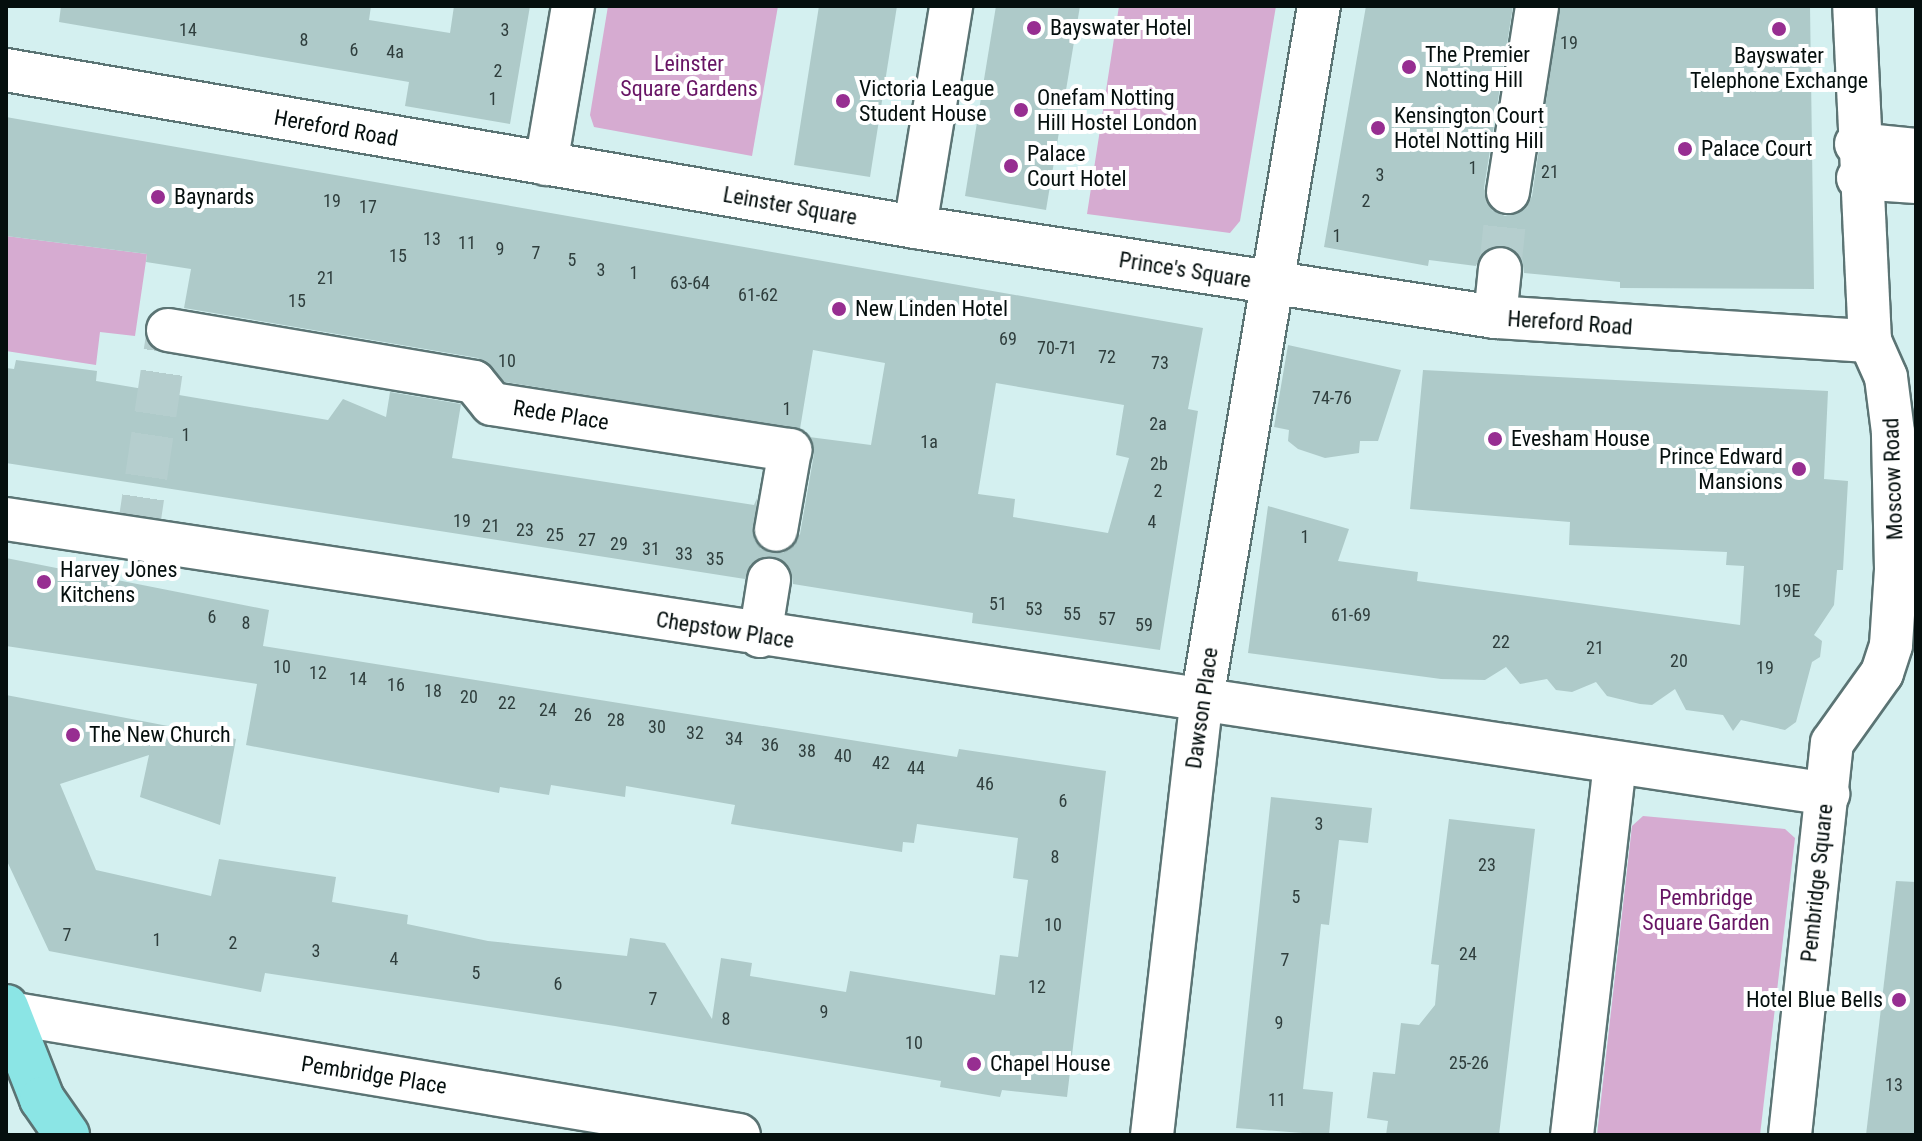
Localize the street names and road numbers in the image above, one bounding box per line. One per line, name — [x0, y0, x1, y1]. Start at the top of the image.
street label: Hereford Road — [272, 104, 400, 152]
street label: Leinster Square — [721, 181, 859, 231]
street label: Prince's Square — [1117, 247, 1253, 293]
street label: Hereford Road — [1507, 305, 1633, 341]
street label: Rede Place — [511, 394, 611, 436]
street label: Moscow Road — [1878, 417, 1908, 541]
street label: Chepstow Place — [654, 606, 796, 654]
street label: Dawson Place — [1180, 646, 1224, 770]
street label: Pembridge Square — [1796, 803, 1838, 963]
street label: Pembridge Place — [299, 1050, 449, 1100]

